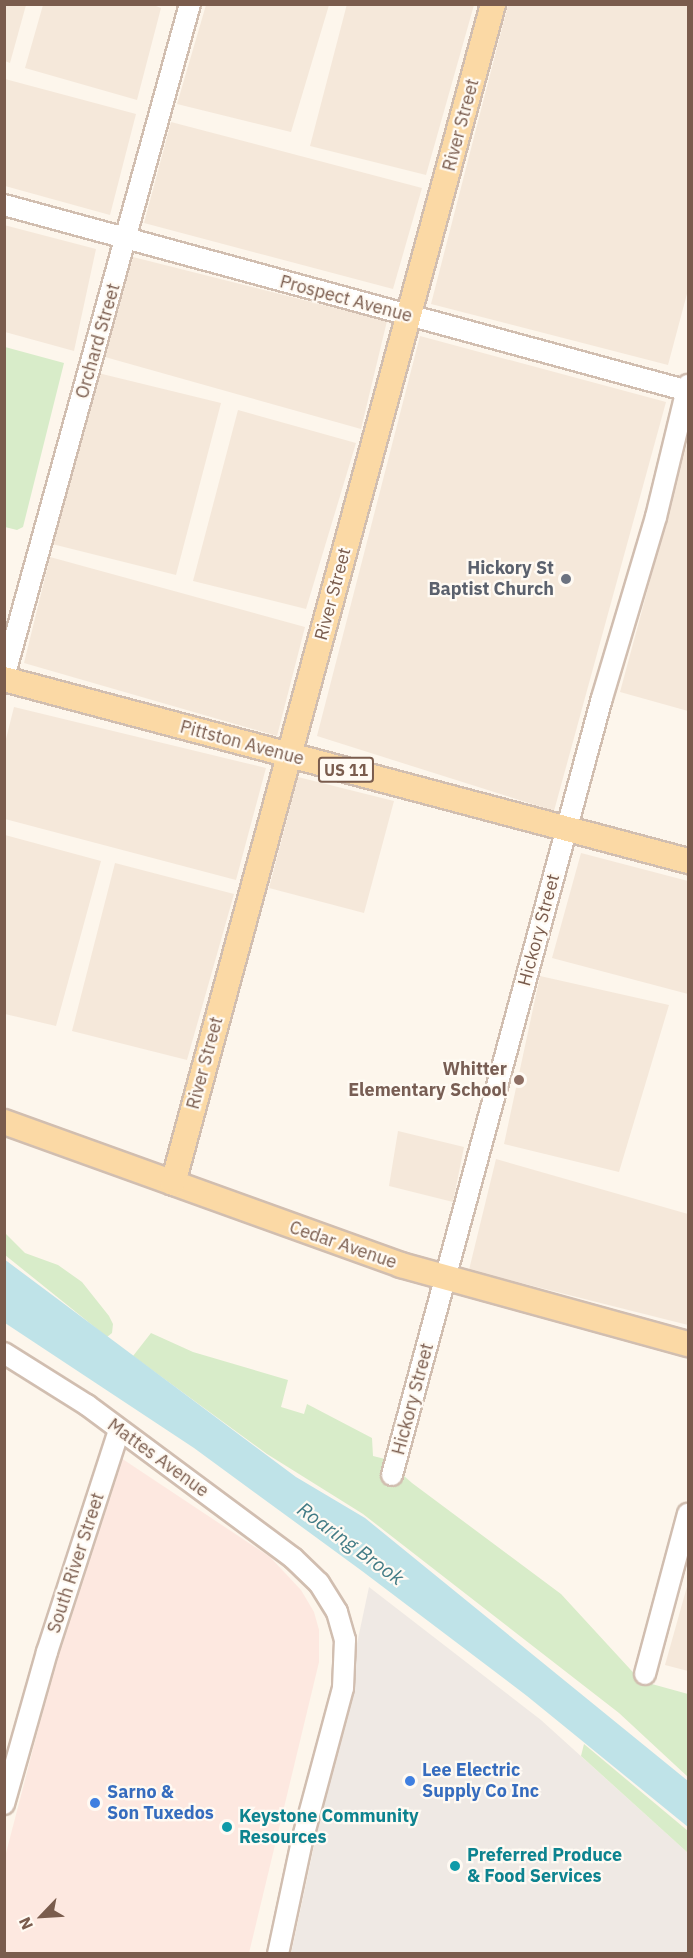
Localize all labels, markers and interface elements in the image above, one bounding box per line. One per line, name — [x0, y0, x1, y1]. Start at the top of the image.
street label: River Street — [438, 76, 484, 174]
street label: Prospect Avenue — [277, 271, 415, 327]
street label: Orchard Street — [71, 281, 125, 401]
street label: River Street — [310, 545, 356, 643]
place label: Hickory St Baptist Church — [428, 558, 554, 600]
marker: Hickory St Baptist Church — [559, 572, 573, 586]
street label: Pittston Avenue — [178, 716, 306, 770]
road number: US 11 — [318, 757, 374, 783]
street label: Hickory Street — [514, 872, 564, 988]
street label: River Street — [182, 1014, 228, 1112]
place label: Whitter Elementary School — [348, 1059, 507, 1102]
marker: Whitter Elementary School — [512, 1073, 526, 1087]
street label: Cedar Avenue — [287, 1217, 399, 1273]
street label: Hickory Street — [388, 1341, 438, 1457]
street label: Mattes Avenue — [103, 1414, 213, 1502]
street label: South River Street — [43, 1490, 109, 1636]
water label: Roaring Brook — [293, 1496, 409, 1590]
place label: Lee Electric Supply Co Inc — [422, 1760, 539, 1802]
marker: Lee Electric Supply Co Inc — [403, 1774, 417, 1788]
place label: Sarno & Son Tuxedos — [107, 1782, 214, 1824]
marker: Sarno & Son Tuxedos — [88, 1796, 102, 1810]
place label: Keystone Community Resources — [239, 1806, 419, 1848]
marker: Keystone Community Resources — [220, 1820, 234, 1834]
place label: Preferred Produce & Food Services — [467, 1845, 622, 1888]
marker: Preferred Produce & Food Services — [448, 1859, 462, 1873]
north arrow — [12, 1886, 72, 1946]
text: N — [14, 1914, 37, 1933]

